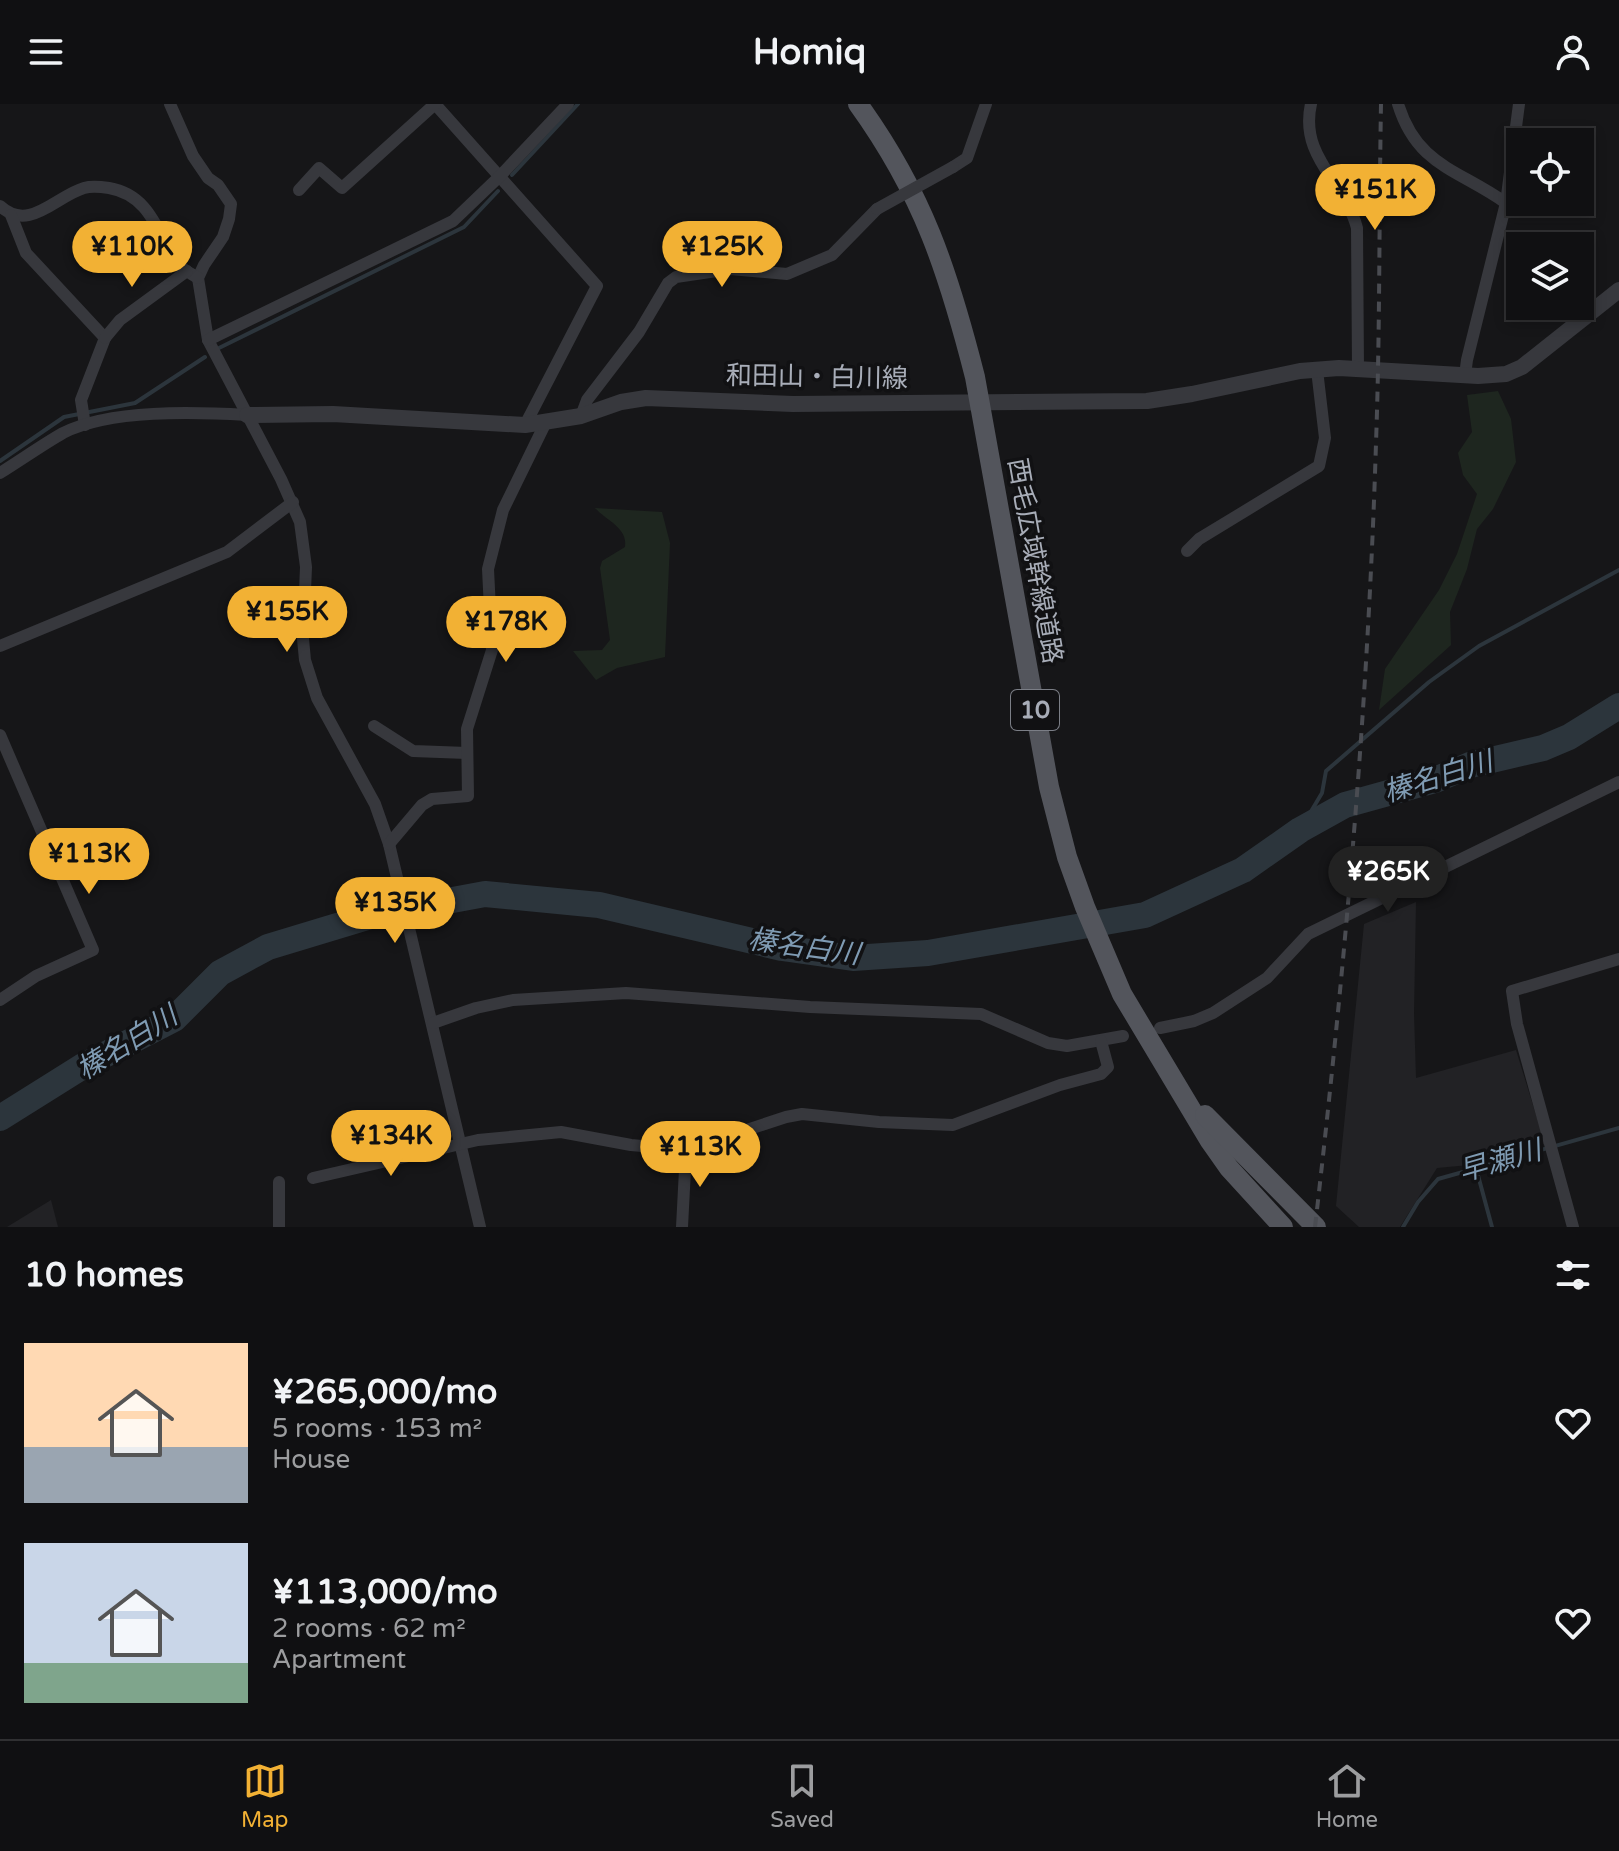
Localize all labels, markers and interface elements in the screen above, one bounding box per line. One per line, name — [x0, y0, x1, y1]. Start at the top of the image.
icon: menu — [24, 30, 68, 74]
icon: person — [1551, 30, 1595, 74]
text: Homiq — [753, 31, 866, 74]
map controls — [1506, 128, 1594, 320]
button: locate — [1506, 128, 1594, 216]
pin: ¥151K — [1319, 164, 1431, 232]
text: ¥151K — [1333, 174, 1417, 205]
pin: ¥110K — [76, 221, 188, 289]
pin: ¥125K — [666, 221, 778, 289]
text: ¥110K — [90, 231, 174, 262]
text: ¥125K — [680, 231, 764, 262]
button: layers — [1506, 232, 1594, 320]
street label: 和田山・白川線 — [726, 360, 908, 394]
street label: 西毛広域幹線道路 — [1002, 456, 1068, 666]
pin: ¥155K — [231, 586, 343, 654]
text: ¥155K — [245, 596, 329, 627]
pin: ¥178K — [450, 596, 562, 664]
text: ¥178K — [464, 606, 548, 637]
road number: 10 — [1011, 690, 1059, 730]
water label: 榛名白川 — [1379, 743, 1499, 810]
pin: ¥113K — [33, 828, 145, 896]
text: ¥113K — [47, 838, 131, 869]
pin: ¥265K — [1332, 846, 1444, 914]
text: ¥265K — [1346, 856, 1430, 887]
pin: ¥135K — [339, 877, 451, 945]
text: ¥135K — [353, 887, 437, 918]
water label: 榛名白川 — [746, 922, 865, 972]
water label: 榛名白川 — [70, 997, 186, 1087]
pin: ¥134K — [335, 1110, 447, 1178]
text: ¥134K — [349, 1120, 433, 1151]
pin: ¥113K — [644, 1121, 756, 1189]
text: ¥113K — [658, 1131, 742, 1162]
water label: 早瀬川 — [1455, 1132, 1548, 1189]
icon: filters — [1551, 1253, 1595, 1297]
text: 10 homes — [24, 1255, 184, 1296]
text: ¥265,000/mo — [272, 1372, 497, 1413]
icon: home — [88, 1375, 184, 1471]
icon: heart — [1551, 1401, 1595, 1445]
text: 5 rooms · 153 m² — [272, 1413, 482, 1444]
text: House — [272, 1444, 350, 1475]
text: ¥113,000/mo — [272, 1572, 498, 1613]
icon: home — [88, 1575, 184, 1671]
icon: heart — [1551, 1601, 1595, 1645]
text: 2 rooms · 62 m² — [272, 1613, 466, 1644]
text: Apartment — [272, 1644, 406, 1675]
tab: Map — [241, 1759, 288, 1833]
tab: Saved — [770, 1759, 834, 1833]
tab: Home — [1316, 1759, 1378, 1833]

